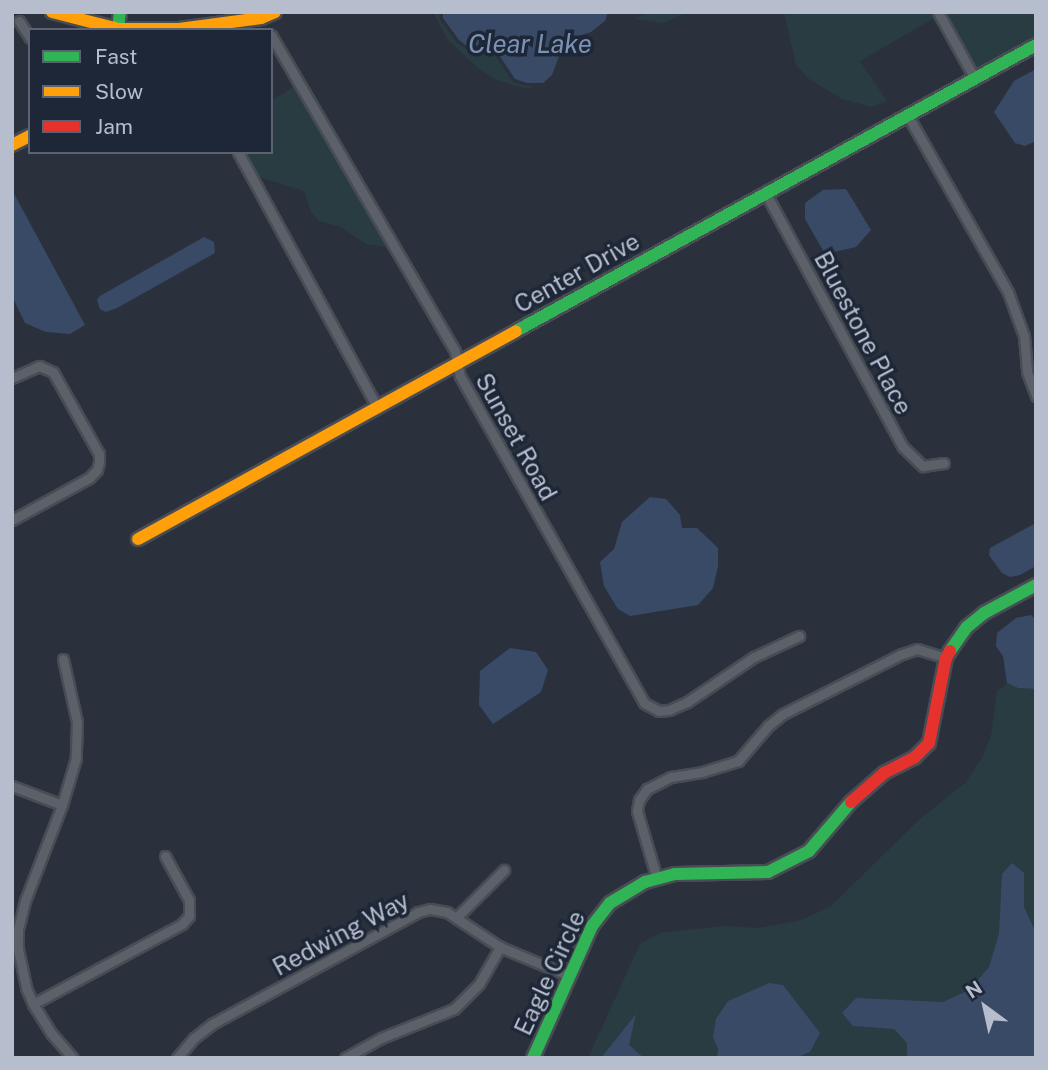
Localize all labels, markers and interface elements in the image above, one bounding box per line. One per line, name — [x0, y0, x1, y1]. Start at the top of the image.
legend — [28, 28, 273, 154]
water label: Clear Lake — [468, 28, 592, 60]
text: Fast — [95, 44, 137, 69]
text: Slow — [95, 79, 143, 104]
text: Jam — [95, 114, 133, 139]
street label: Center Drive — [509, 227, 645, 319]
street label: Bluestone Place — [808, 247, 918, 419]
street label: Sunset Road — [469, 368, 563, 506]
street label: Redwing Way — [268, 886, 414, 982]
street label: Eagle Circle — [509, 906, 591, 1040]
north arrow — [950, 972, 1020, 1042]
text: N — [961, 976, 986, 1003]

